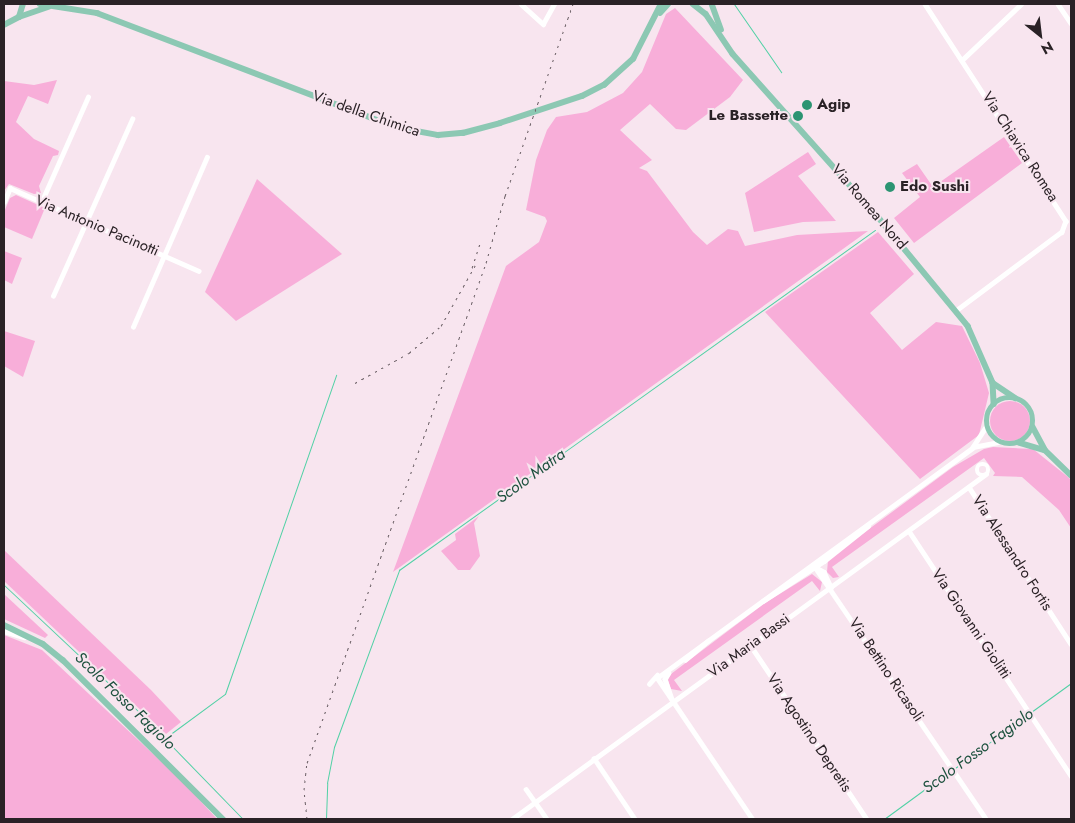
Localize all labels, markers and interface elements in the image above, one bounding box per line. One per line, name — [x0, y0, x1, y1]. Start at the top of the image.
north arrow — [1015, 10, 1065, 60]
text: N — [1038, 37, 1057, 60]
street label: Via della Chimica — [310, 87, 422, 141]
street label: Via Chiavica Romea — [978, 89, 1062, 205]
place label: Agip — [817, 96, 851, 114]
marker: Agip — [801, 99, 813, 111]
place label: Le Bassette — [709, 107, 788, 125]
marker: Le Bassette — [792, 110, 804, 122]
street label: Via Romea Nord — [827, 161, 911, 253]
place label: Edo Sushi — [900, 178, 969, 196]
marker: Edo Sushi — [884, 181, 896, 193]
street label: Via Antonio Pacinotti — [32, 192, 162, 260]
water label: Scolo Matra — [493, 445, 569, 507]
street label: Via Alessandro Fortis — [968, 492, 1056, 614]
street label: Via Giovanni Giolitti — [927, 565, 1015, 683]
street label: Via Maria Bassi — [704, 610, 794, 682]
street label: Via Bettino Ricasoli — [845, 615, 927, 725]
water label: Scolo Fosso Fagiolo — [71, 648, 179, 754]
street label: Via Agostino Depretis — [763, 670, 855, 796]
water label: Scolo Fosso Fagiolo — [919, 704, 1037, 798]

